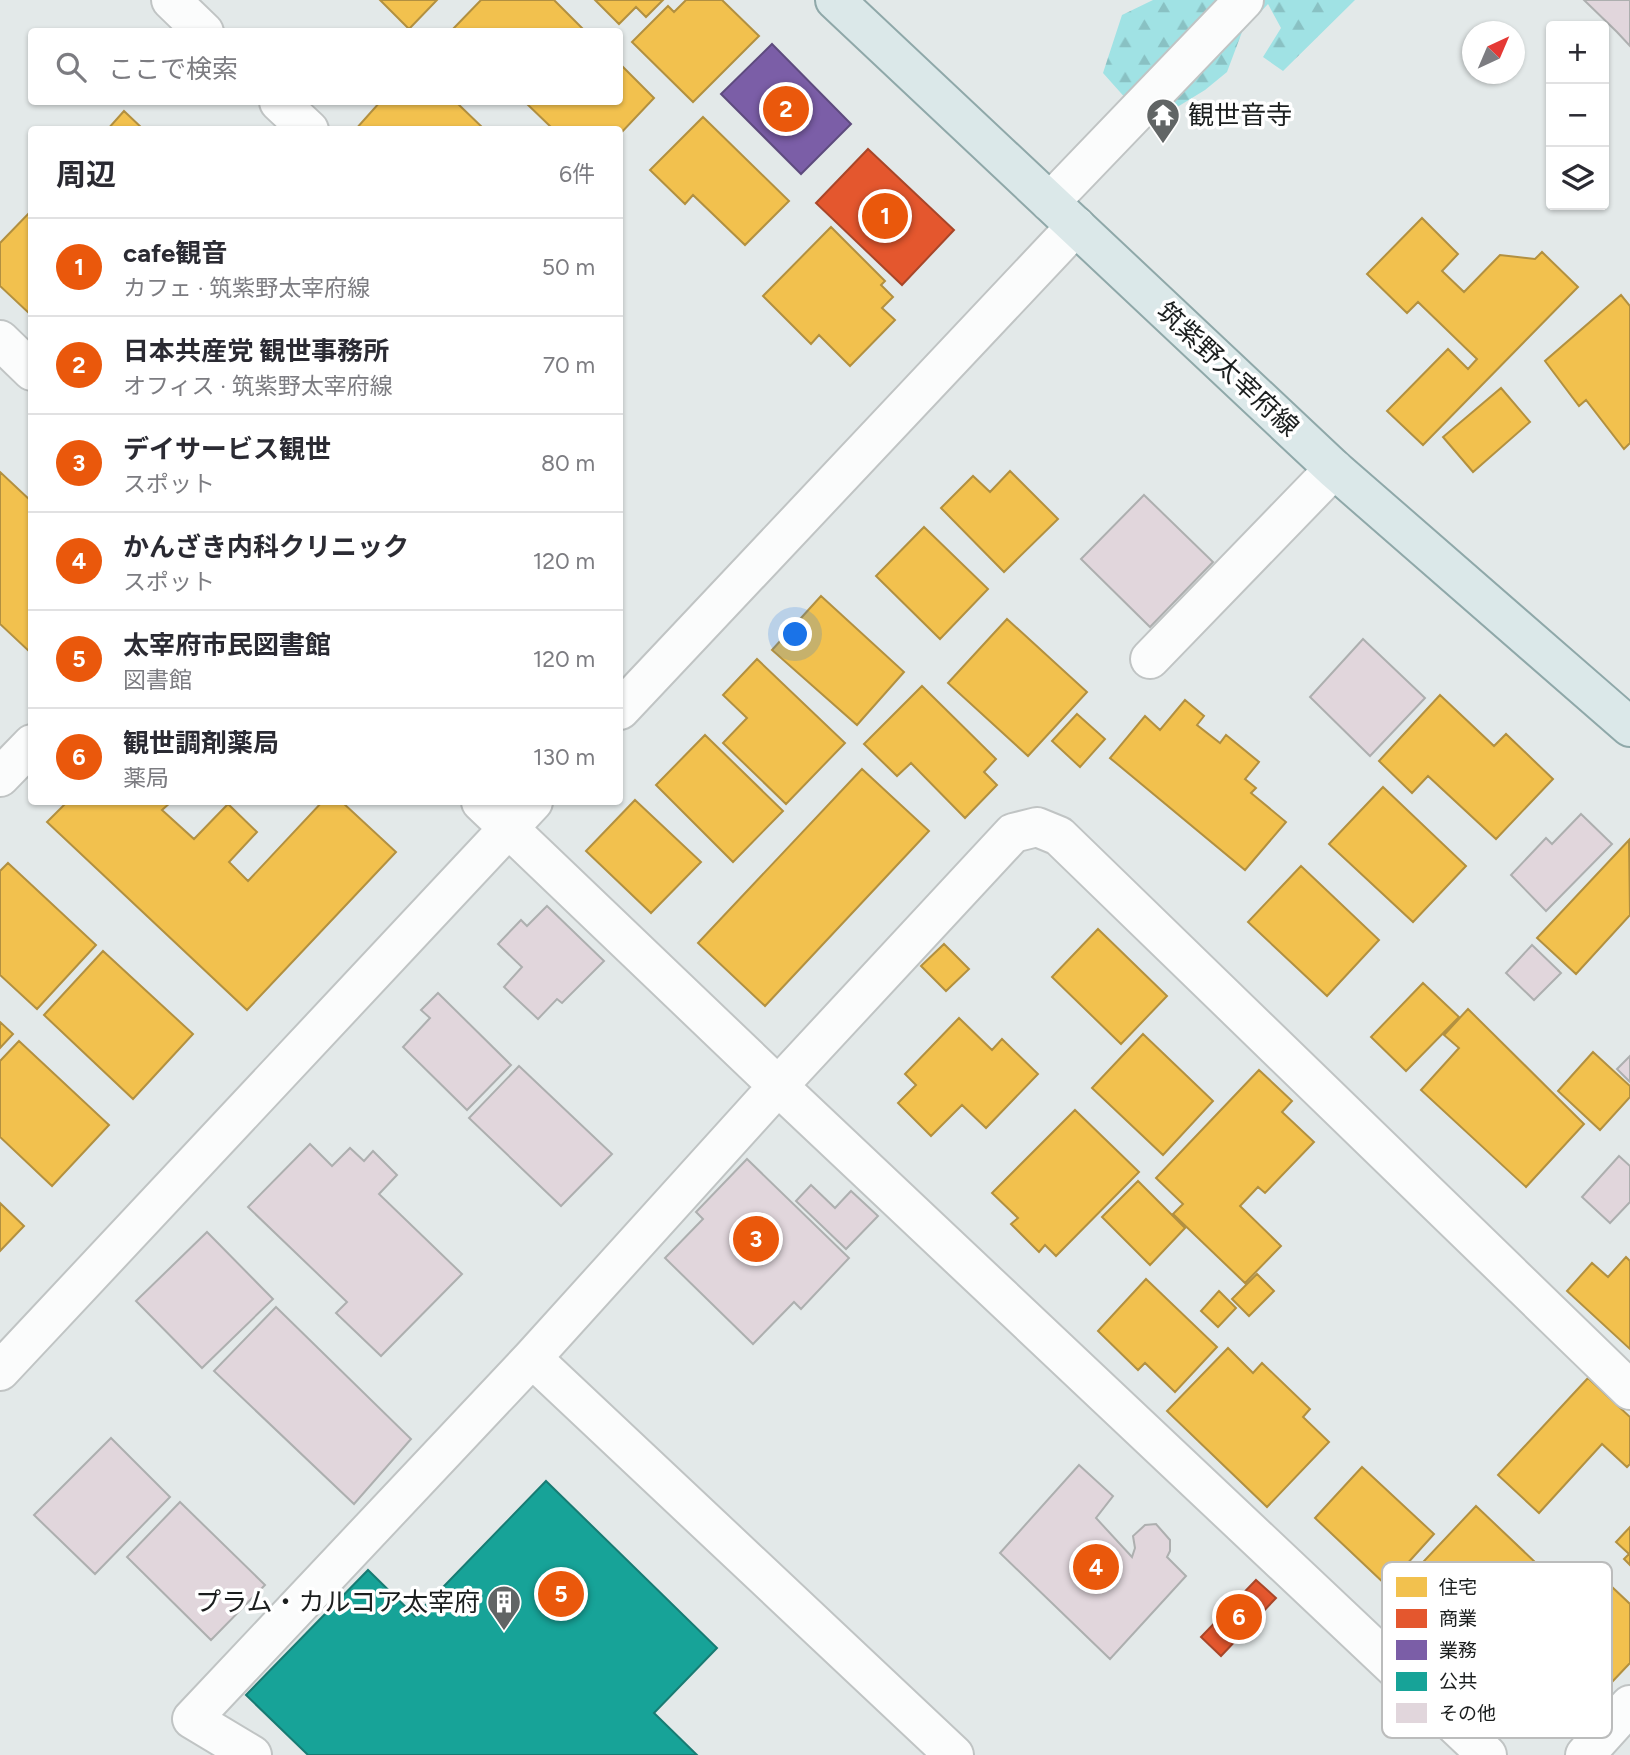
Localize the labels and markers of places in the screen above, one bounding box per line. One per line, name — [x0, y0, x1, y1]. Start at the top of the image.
pin: 2 — [763, 83, 809, 135]
temple icon: 観世音寺 — [1144, 96, 1182, 145]
place label: 観世音寺 — [1188, 99, 1292, 131]
pin: 1 — [862, 190, 908, 242]
pin: 3 — [733, 1213, 779, 1265]
pin: 4 — [1073, 1541, 1119, 1593]
pin: 5 — [538, 1568, 584, 1620]
building icon: プラム・カルコア太宰府 — [485, 1583, 523, 1632]
place label: プラム・カルコア太宰府 — [195, 1586, 480, 1618]
pin: 6 — [1216, 1591, 1262, 1643]

